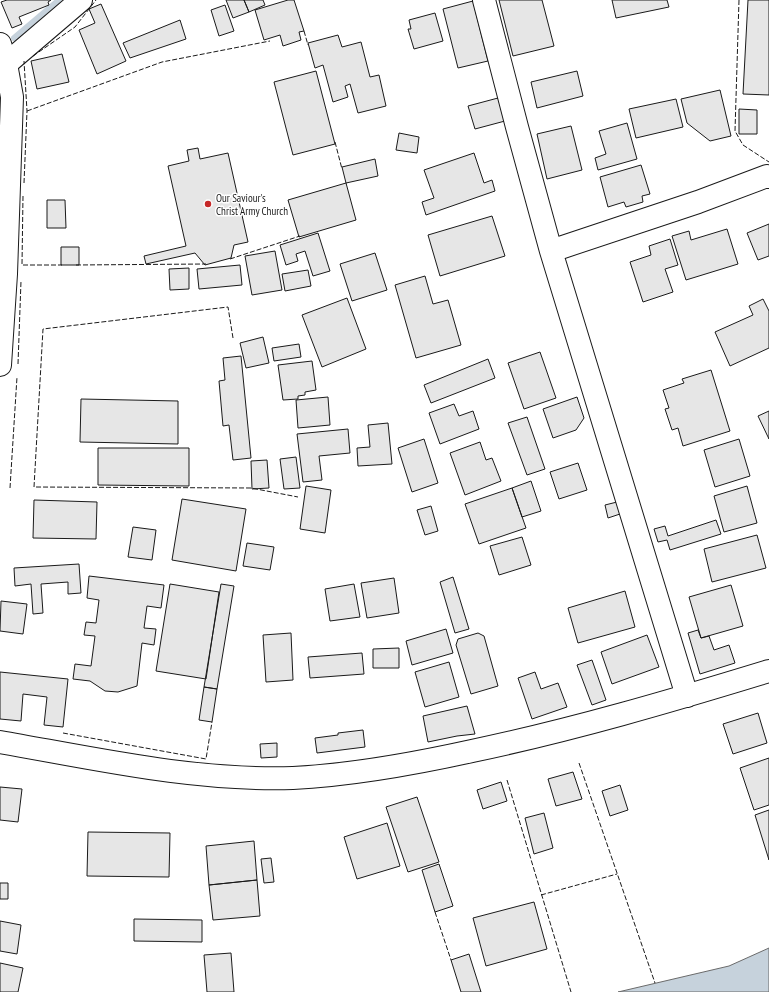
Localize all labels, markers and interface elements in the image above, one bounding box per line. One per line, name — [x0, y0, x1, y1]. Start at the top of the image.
place label: Our Saviour's Christ Army Church — [216, 191, 288, 218]
marker: Our Saviour's Christ Army Church — [203, 199, 213, 209]

